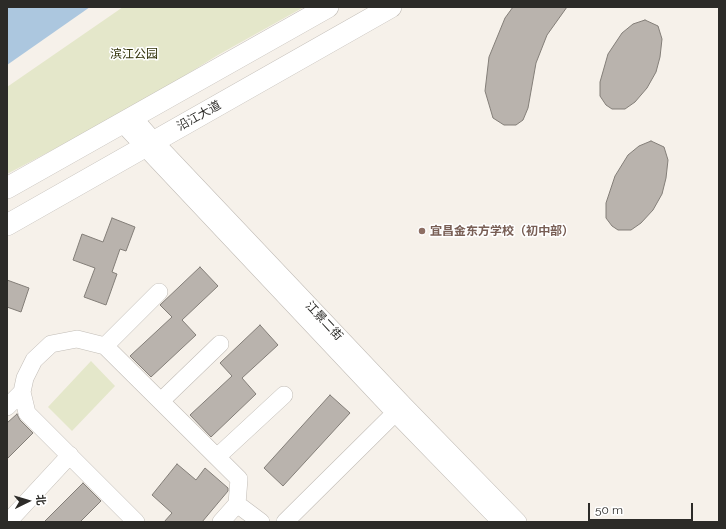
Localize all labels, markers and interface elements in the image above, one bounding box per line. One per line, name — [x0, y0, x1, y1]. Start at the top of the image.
park label: 滨江公园 — [110, 47, 158, 61]
street label: 沿江大道 — [175, 98, 223, 134]
place label: 宜昌金东方学校（初中部） — [430, 224, 574, 238]
marker: 宜昌金东方学校（初中部） — [417, 226, 427, 236]
street label: 江景二街 — [302, 299, 346, 343]
north arrow — [8, 481, 48, 521]
text: 北 — [33, 494, 47, 506]
scale bar — [590, 495, 695, 521]
text: 50 m — [595, 503, 623, 517]

